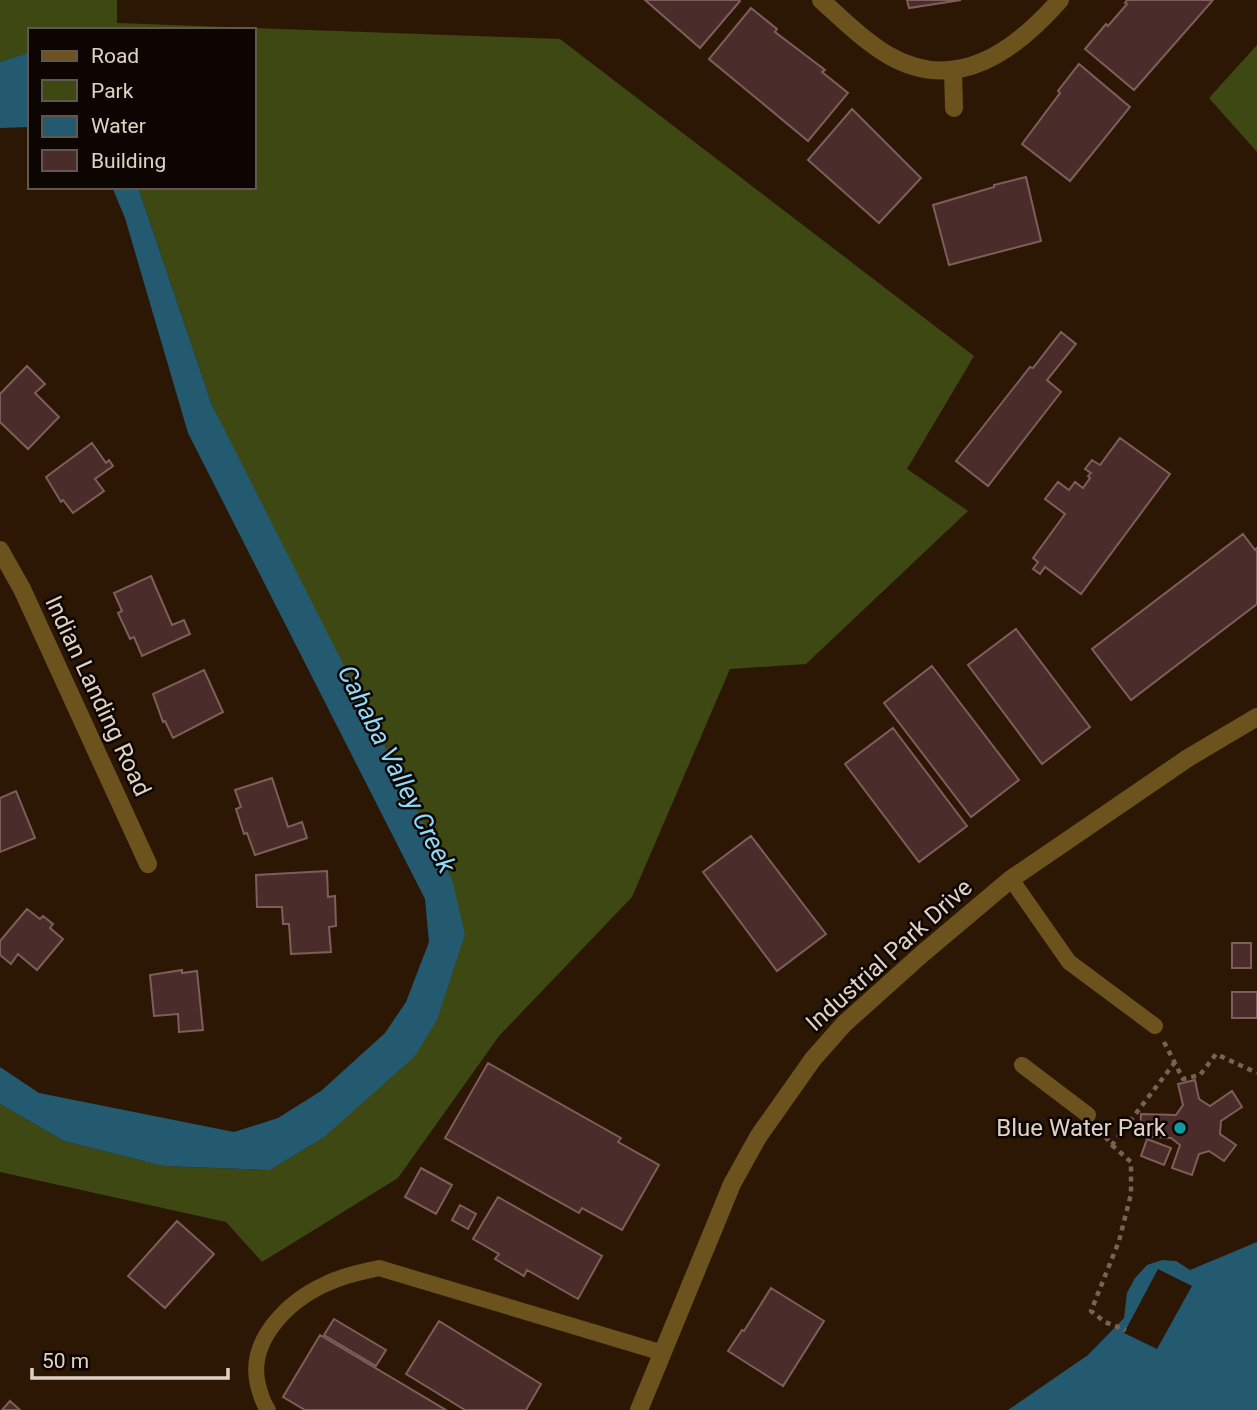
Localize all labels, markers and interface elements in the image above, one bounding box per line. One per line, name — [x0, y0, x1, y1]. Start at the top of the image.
legend — [28, 28, 256, 189]
text: Road — [91, 44, 139, 68]
text: Park — [91, 79, 134, 103]
text: Water — [91, 114, 146, 138]
text: Building — [91, 149, 166, 173]
street label: Indian Landing Road — [39, 591, 157, 801]
water label: Cahaba Valley Creek — [332, 660, 463, 879]
street label: Industrial Park Drive — [800, 873, 978, 1037]
place label: Blue Water Park — [996, 1114, 1167, 1142]
marker: Blue Water Park — [1172, 1120, 1188, 1136]
scale bar — [32, 1336, 228, 1380]
text: 50 m — [42, 1349, 89, 1373]

